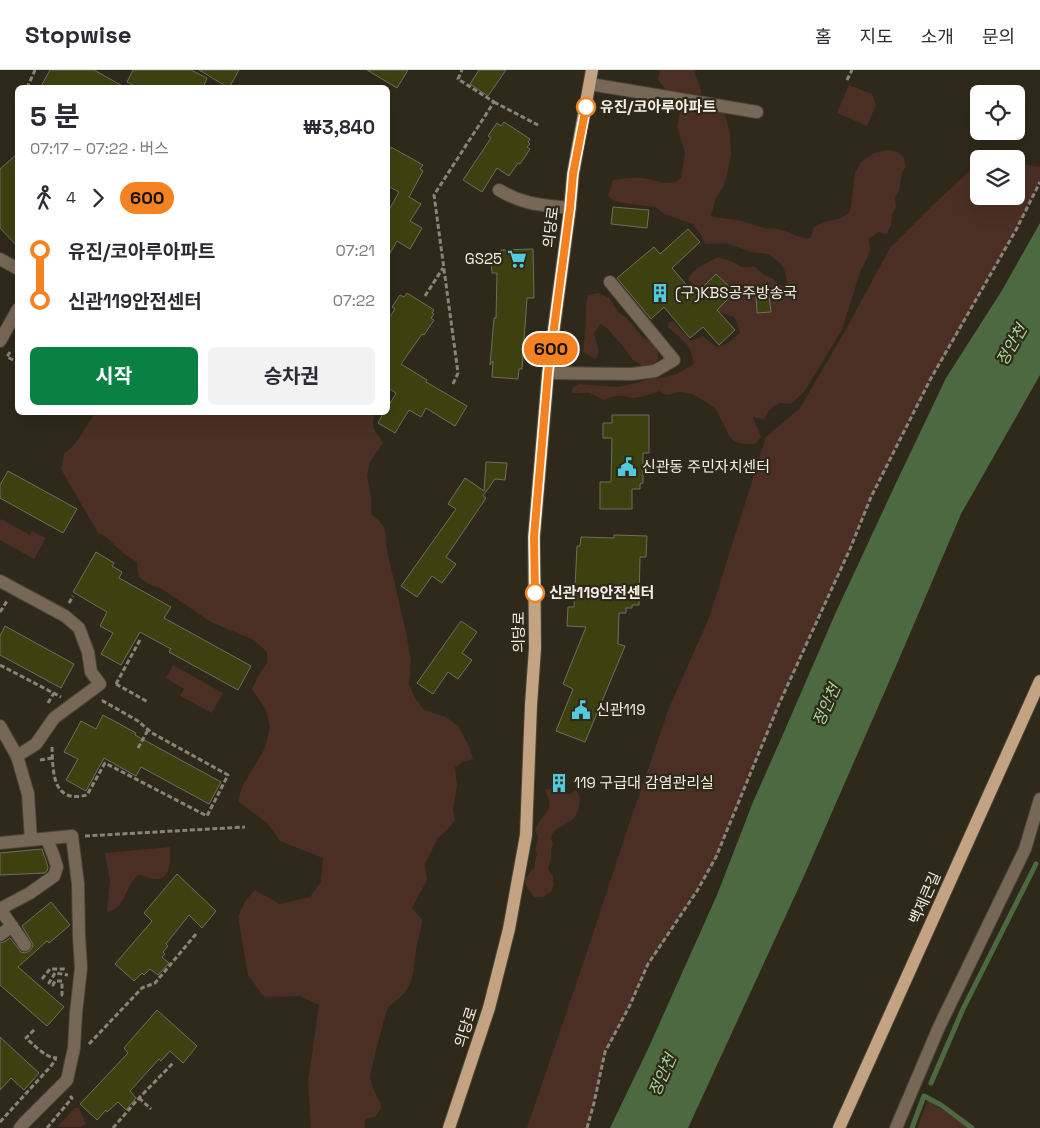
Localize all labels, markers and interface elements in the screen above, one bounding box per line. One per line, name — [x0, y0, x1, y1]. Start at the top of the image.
text: Stopwise — [25, 19, 132, 50]
text: 홈 — [815, 25, 832, 48]
text: 지도 — [860, 25, 893, 48]
text: 소개 — [921, 25, 954, 48]
text: 문의 — [982, 25, 1015, 48]
map controls — [970, 85, 1025, 205]
button: locate — [970, 85, 1025, 140]
marker: 유진/코아루아파트 — [576, 97, 596, 117]
place label: 유진/코아루아파트 — [600, 97, 716, 116]
text: 5 분 — [30, 98, 80, 134]
text: ₩3,840 — [303, 115, 375, 140]
text: 07:17 – 07:22 · 버스 — [30, 138, 169, 159]
button: layers — [970, 150, 1025, 205]
icon: walk — [30, 184, 58, 212]
icon: forward — [84, 184, 112, 212]
text: 600 — [130, 186, 164, 209]
text: 4 — [66, 187, 76, 208]
street label: 의당로 — [539, 205, 562, 249]
text: 유진/코아루아파트 — [68, 239, 215, 264]
text: 07:21 — [336, 240, 375, 261]
supermarket icon: GS25 — [506, 248, 528, 270]
place label: GS25 — [465, 249, 502, 268]
building icon: (구)KBS공주방송국 — [649, 282, 671, 304]
place label: (구)KBS공주방송국 — [675, 283, 797, 303]
text: 신관119안전센터 — [68, 289, 202, 314]
text: 07:22 — [333, 290, 375, 311]
water label: 정안천 — [991, 319, 1033, 370]
line badge: 600 — [522, 333, 580, 365]
text: 600 — [534, 337, 568, 360]
button: 시작 — [30, 347, 198, 405]
button: 승차권 — [208, 347, 375, 405]
public building icon: 신관동 주민자치센터 — [616, 456, 638, 478]
place label: 신관동 주민자치센터 — [642, 457, 770, 476]
marker: 신관119안전센터 — [525, 583, 545, 603]
place label: 신관119안전센터 — [549, 583, 655, 602]
street label: 의당로 — [509, 611, 528, 653]
water label: 정안천 — [808, 679, 846, 730]
public building icon: 신관119 — [570, 699, 592, 721]
place label: 신관119 — [596, 700, 645, 719]
building icon: 119 구급대 감염관리실 — [548, 772, 570, 794]
place label: 119 구급대 감염관리실 — [574, 773, 714, 792]
street label: 백제큰길 — [905, 869, 944, 927]
street label: 의당로 — [450, 1004, 481, 1049]
water label: 정안천 — [644, 1049, 682, 1100]

